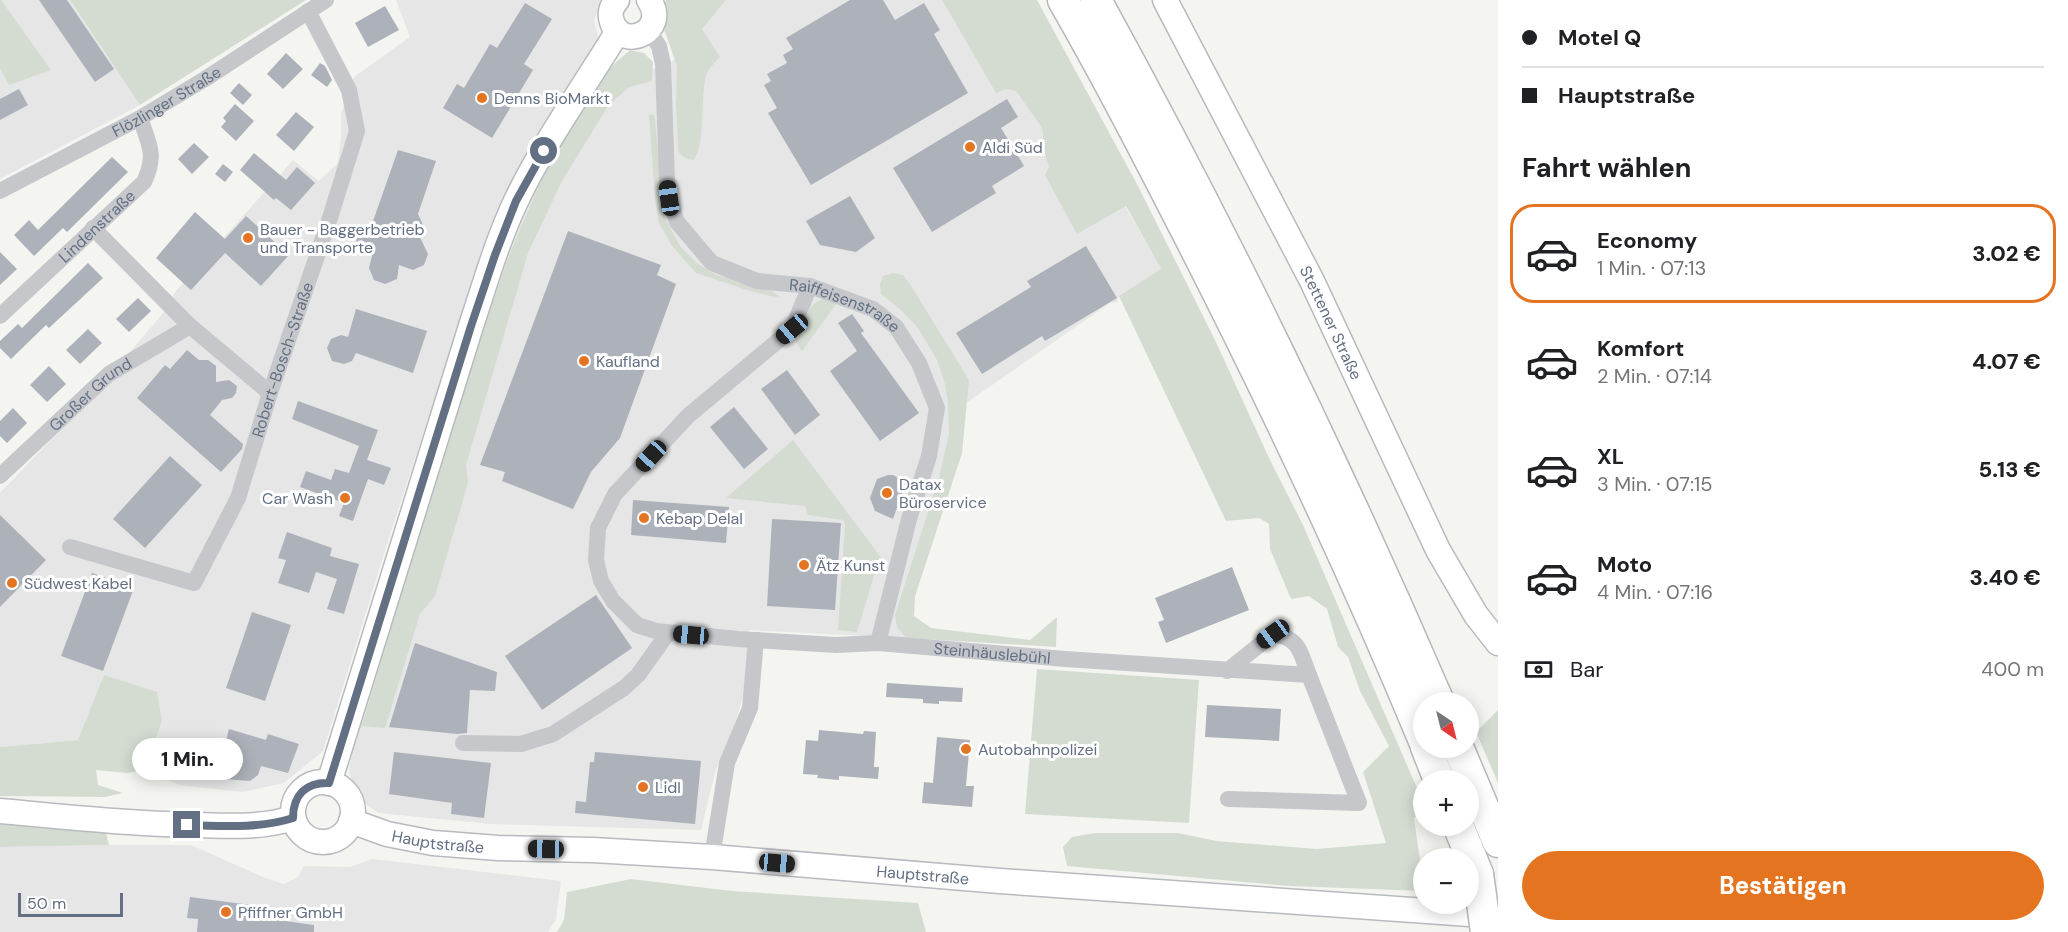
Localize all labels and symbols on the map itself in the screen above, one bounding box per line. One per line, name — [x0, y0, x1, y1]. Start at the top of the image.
street label: Flözlinger Straße — [108, 61, 225, 141]
place label: Denns BioMarkt — [494, 88, 610, 109]
marker: Denns BioMarkt — [475, 91, 489, 105]
route start — [530, 137, 557, 164]
place label: Aldi Süd — [982, 137, 1043, 158]
marker: Aldi Süd — [963, 140, 977, 154]
car — [658, 179, 680, 217]
street label: Lindenstraße — [54, 185, 140, 267]
place label: Bauer - Baggerbetrieb und Transporte — [260, 219, 425, 258]
marker: Bauer - Baggerbetrieb und Transporte — [241, 231, 255, 245]
street label: Stettener Straße — [1295, 262, 1367, 383]
street label: Raiffeisenstraße — [788, 274, 905, 337]
street label: Robert-Bosch-Straße — [247, 279, 318, 440]
car — [772, 311, 812, 347]
place label: Kaufland — [596, 351, 660, 372]
street label: Großer Grund — [44, 353, 135, 436]
marker: Kaufland — [577, 354, 591, 368]
car — [632, 437, 670, 475]
place label: Datax Büroservice — [899, 474, 986, 513]
marker: Datax Büroservice — [880, 486, 894, 500]
place label: Car Wash — [262, 488, 333, 509]
marker: Car Wash — [338, 491, 352, 505]
place label: Kebap Delal — [656, 508, 743, 529]
marker: Kebap Delal — [637, 511, 651, 525]
place label: Ätz Kunst — [816, 555, 885, 576]
marker: Ätz Kunst — [797, 558, 811, 572]
place label: Südwest Kabel — [24, 573, 132, 594]
marker: Südwest Kabel — [5, 576, 19, 590]
car — [1253, 616, 1293, 652]
car — [672, 624, 710, 646]
street label: Steinhäuslebühl — [933, 637, 1051, 668]
north arrow — [1413, 692, 1479, 758]
callout: 1 Min. — [132, 738, 243, 780]
place label: Autobahnpolizei — [978, 739, 1097, 760]
marker: Autobahnpolizei — [959, 742, 973, 756]
place label: Lidl — [655, 777, 681, 798]
marker: Lidl — [636, 780, 650, 794]
route end — [173, 811, 200, 838]
street label: Hauptstraße — [390, 825, 485, 857]
car — [528, 840, 564, 858]
car — [758, 852, 796, 874]
street label: Hauptstraße — [876, 860, 970, 889]
scale bar — [18, 890, 123, 918]
place label: Pfiffner GmbH — [238, 902, 343, 923]
marker: Pfiffner GmbH — [219, 905, 233, 919]

